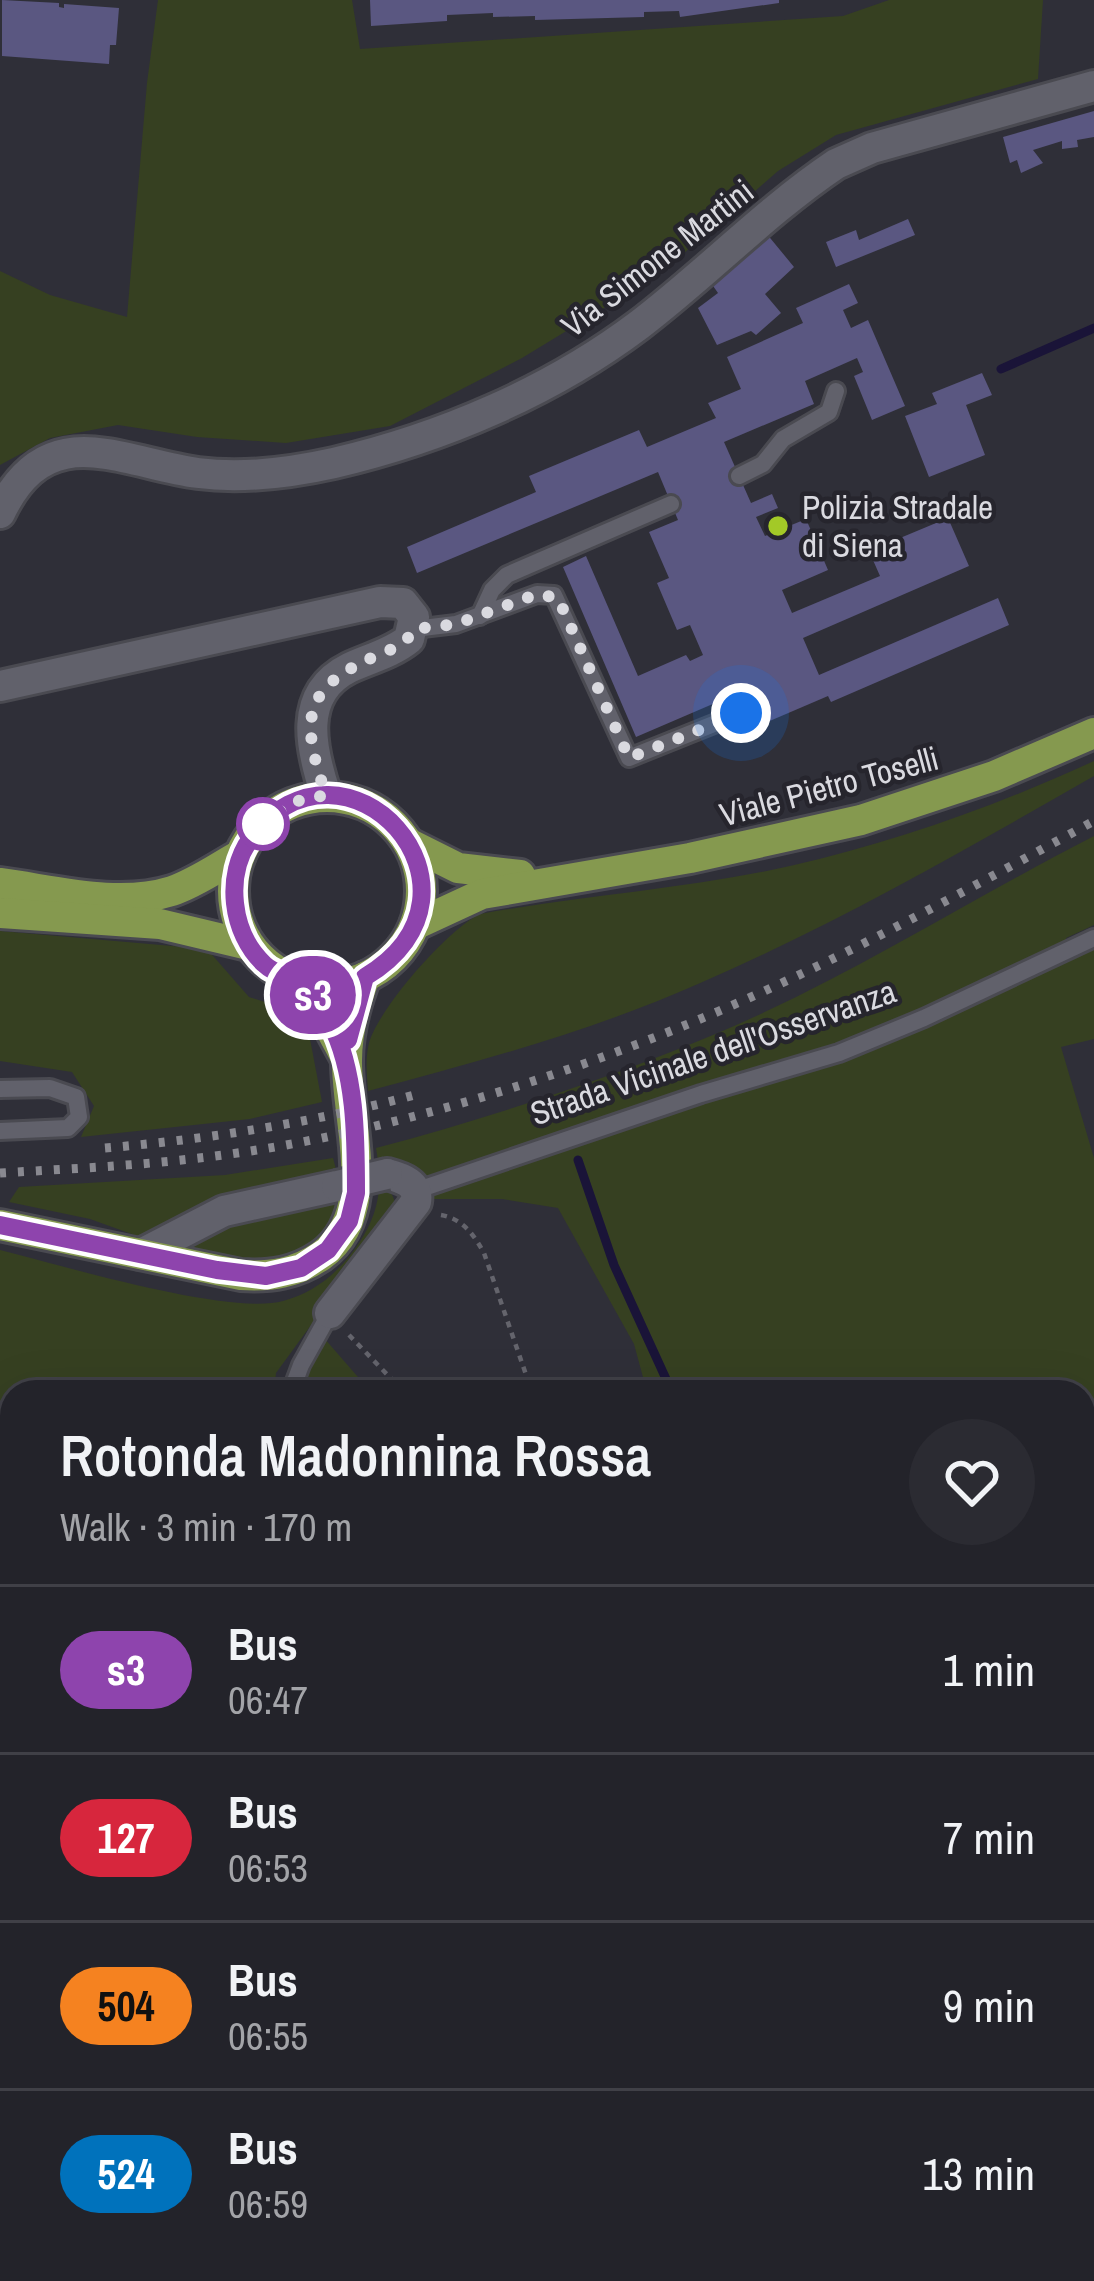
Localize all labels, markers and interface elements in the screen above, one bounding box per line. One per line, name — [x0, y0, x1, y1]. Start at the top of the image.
street label: Via Simone Martini — [552, 169, 762, 347]
place label: Polizia Stradale di Siena — [802, 485, 993, 567]
marker: Polizia Stradale di Siena — [765, 513, 791, 539]
your location — [711, 683, 771, 743]
street label: Viale Pietro Toselli — [715, 736, 943, 836]
unlabelled marker — [238, 799, 288, 849]
line badge: s3 — [259, 956, 367, 1034]
text: s3 — [294, 967, 332, 1023]
street label: Strada Vicinale dell'Osservanza — [524, 969, 902, 1135]
text: Rotonda Madonnina Rossa — [60, 1417, 651, 1494]
button: heart — [909, 1419, 1035, 1545]
text: Walk · 3 min · 170 m — [60, 1501, 352, 1553]
text: Bus — [228, 1613, 298, 1674]
text: 1 min — [943, 1639, 1035, 1700]
text: s3 — [107, 1642, 145, 1698]
text: 06:47 — [228, 1674, 308, 1726]
text: Bus — [228, 1781, 298, 1842]
text: 7 min — [943, 1807, 1035, 1868]
text: 127 — [97, 1810, 155, 1866]
text: 06:53 — [228, 1842, 308, 1894]
text: Bus — [228, 1949, 298, 2010]
text: 9 min — [943, 1975, 1035, 2036]
text: 504 — [97, 1978, 155, 2034]
text: 06:55 — [228, 2010, 308, 2062]
text: Bus — [228, 2117, 298, 2178]
text: 13 min — [922, 2143, 1035, 2204]
text: 524 — [97, 2146, 155, 2202]
text: 06:59 — [228, 2178, 308, 2230]

